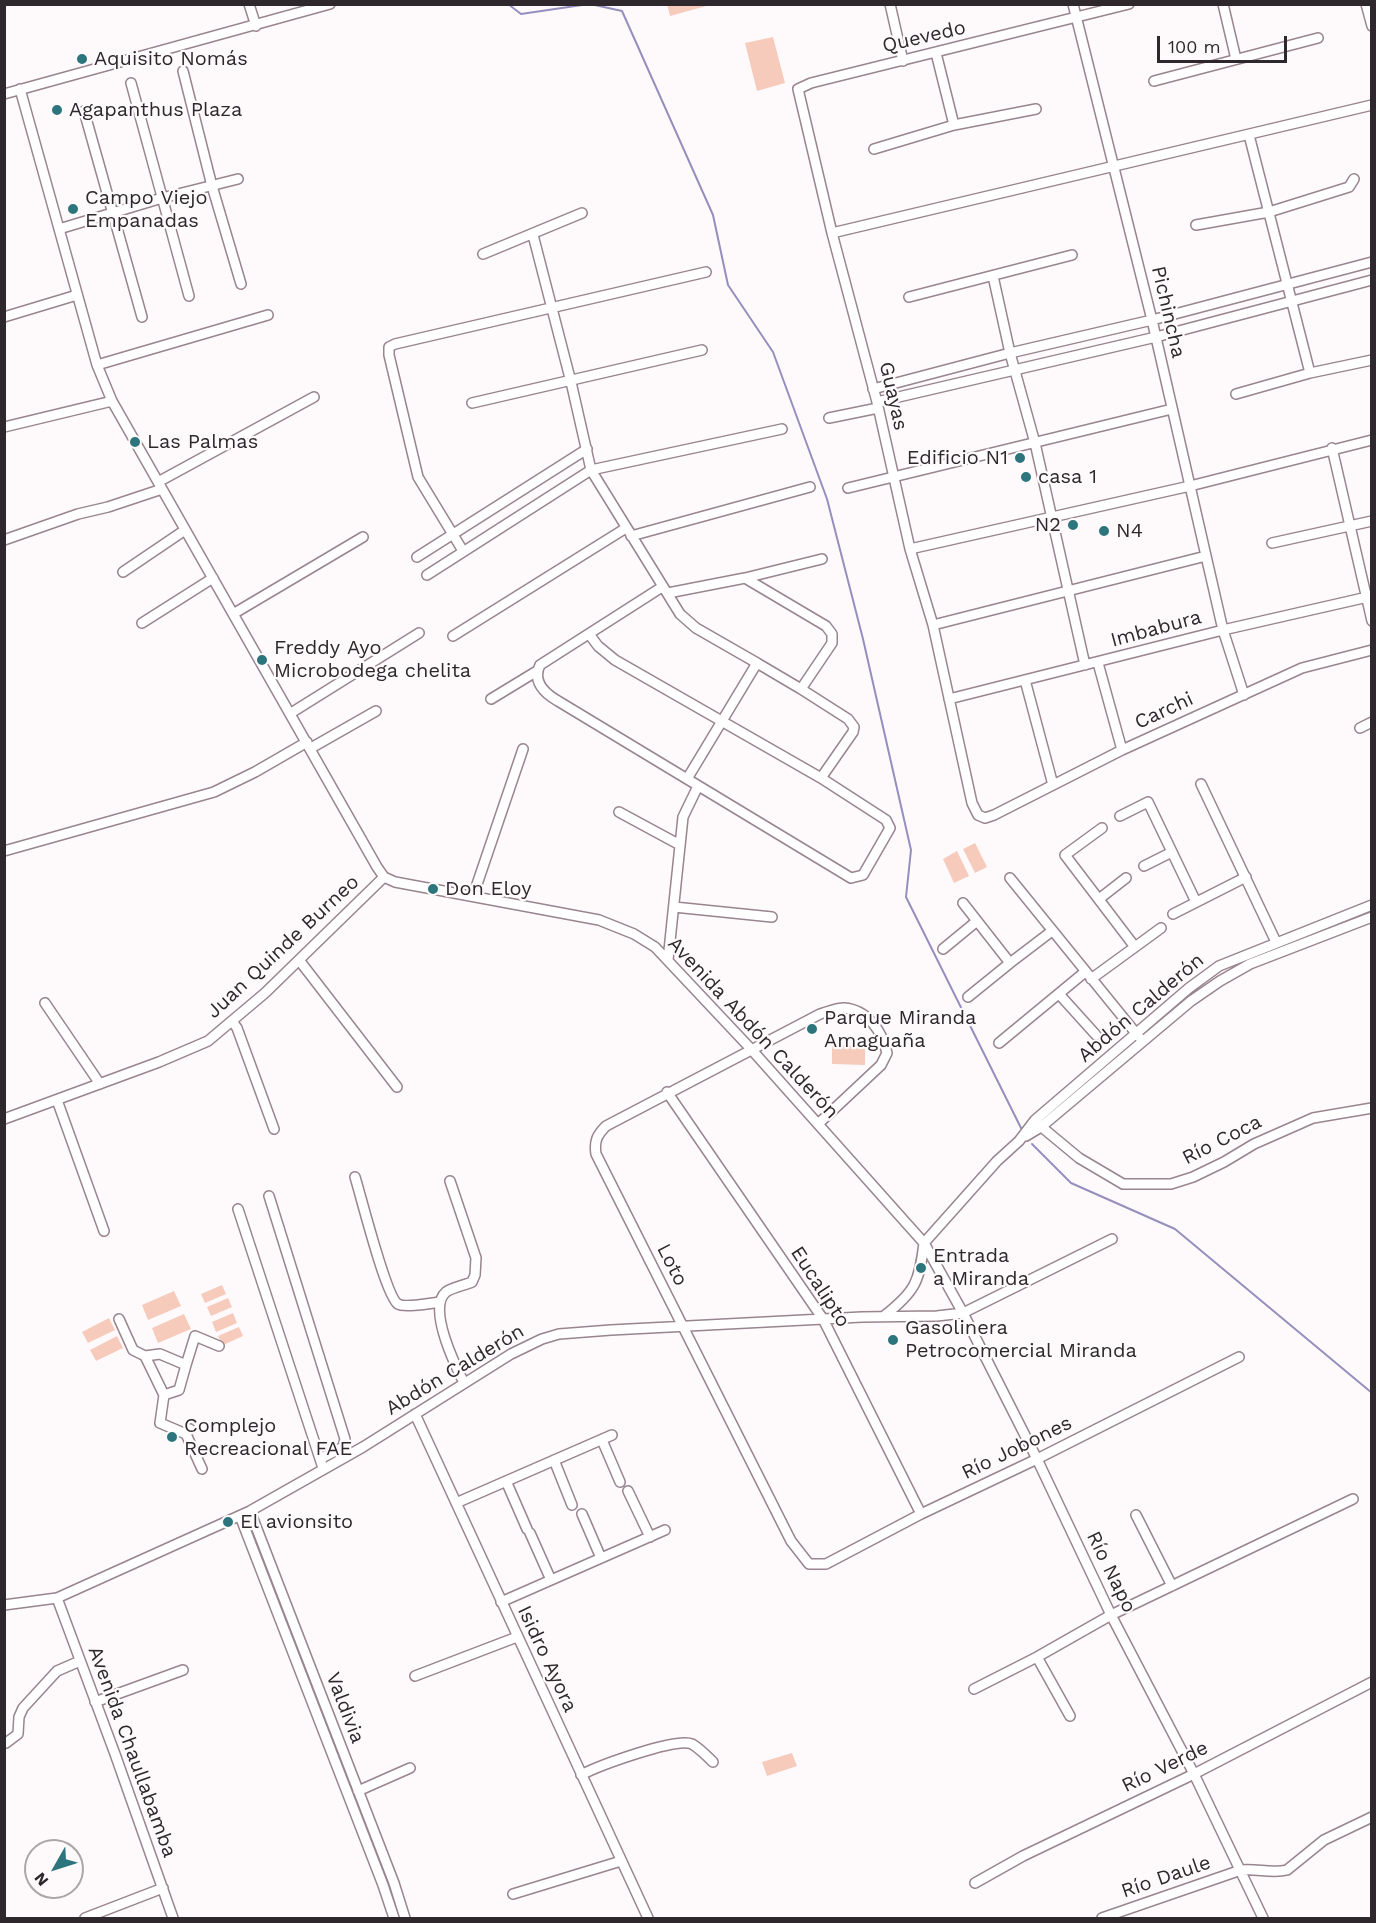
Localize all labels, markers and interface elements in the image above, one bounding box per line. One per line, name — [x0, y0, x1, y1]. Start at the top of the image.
street label: Quevedo — [880, 16, 968, 58]
scale bar — [1160, 24, 1290, 62]
text: 100 m — [1168, 36, 1221, 57]
place label: Aquisito Nomás — [94, 47, 248, 71]
marker: Aquisito Nomás — [75, 52, 89, 66]
place label: Agapanthus Plaza — [69, 98, 242, 122]
marker: Agapanthus Plaza — [50, 103, 64, 117]
place label: Campo Viejo Empanadas — [85, 186, 208, 233]
marker: Campo Viejo Empanadas — [66, 202, 80, 216]
street label: Pichincha — [1146, 264, 1190, 360]
street label: Guayas — [873, 359, 913, 433]
place label: Las Palmas — [147, 430, 258, 454]
marker: Las Palmas — [128, 435, 142, 449]
place label: Edificio N1 — [907, 446, 1008, 470]
marker: Edificio N1 — [1013, 451, 1027, 465]
place label: casa 1 — [1038, 465, 1097, 489]
marker: casa 1 — [1019, 470, 1033, 484]
place label: N2 — [1035, 513, 1061, 537]
marker: N2 — [1066, 518, 1080, 532]
place label: N4 — [1116, 519, 1143, 543]
marker: N4 — [1097, 524, 1111, 538]
street label: Imbabura — [1108, 605, 1204, 653]
place label: Freddy Ayo Microbodega chelita — [274, 636, 471, 683]
marker: Freddy Ayo Microbodega chelita — [255, 653, 269, 667]
street label: Carchi — [1131, 687, 1197, 735]
street label: Juan Quinde Burneo — [202, 870, 364, 1024]
place label: Don Eloy — [445, 877, 532, 901]
marker: Don Eloy — [426, 882, 440, 896]
street label: Avenida Abdón Calderón — [662, 932, 844, 1124]
street label: Abdón Calderón — [1073, 948, 1209, 1068]
place label: Parque Miranda Amaguaña — [824, 1006, 976, 1053]
marker: Parque Miranda Amaguaña — [805, 1022, 819, 1036]
street label: Río Coca — [1178, 1110, 1266, 1170]
street label: Loto — [651, 1240, 693, 1290]
street label: Eucalipto — [785, 1242, 855, 1332]
place label: Entrada a Miranda — [933, 1244, 1029, 1291]
marker: Entrada a Miranda — [914, 1261, 928, 1275]
place label: Gasolinera Petrocomercial Miranda — [905, 1316, 1137, 1363]
street label: Abdón Calderón — [382, 1319, 528, 1421]
marker: Gasolinera Petrocomercial Miranda — [886, 1333, 900, 1347]
street label: Río Jobones — [958, 1411, 1076, 1485]
place label: Complejo Recreacional FAE — [184, 1414, 352, 1461]
marker: Complejo Recreacional FAE — [165, 1430, 179, 1444]
place label: El avionsito — [240, 1510, 353, 1534]
marker: El avionsito — [221, 1515, 235, 1529]
street label: Río Napo — [1081, 1527, 1141, 1617]
street label: Isidro Ayora — [512, 1602, 582, 1716]
street label: Avenida Chaullabamba — [83, 1643, 181, 1861]
street label: Valdivia — [321, 1669, 369, 1747]
street label: Río Verde — [1118, 1736, 1212, 1798]
north arrow — [24, 1839, 84, 1899]
street label: Río Daule — [1118, 1851, 1214, 1903]
text: N — [30, 1869, 52, 1890]

